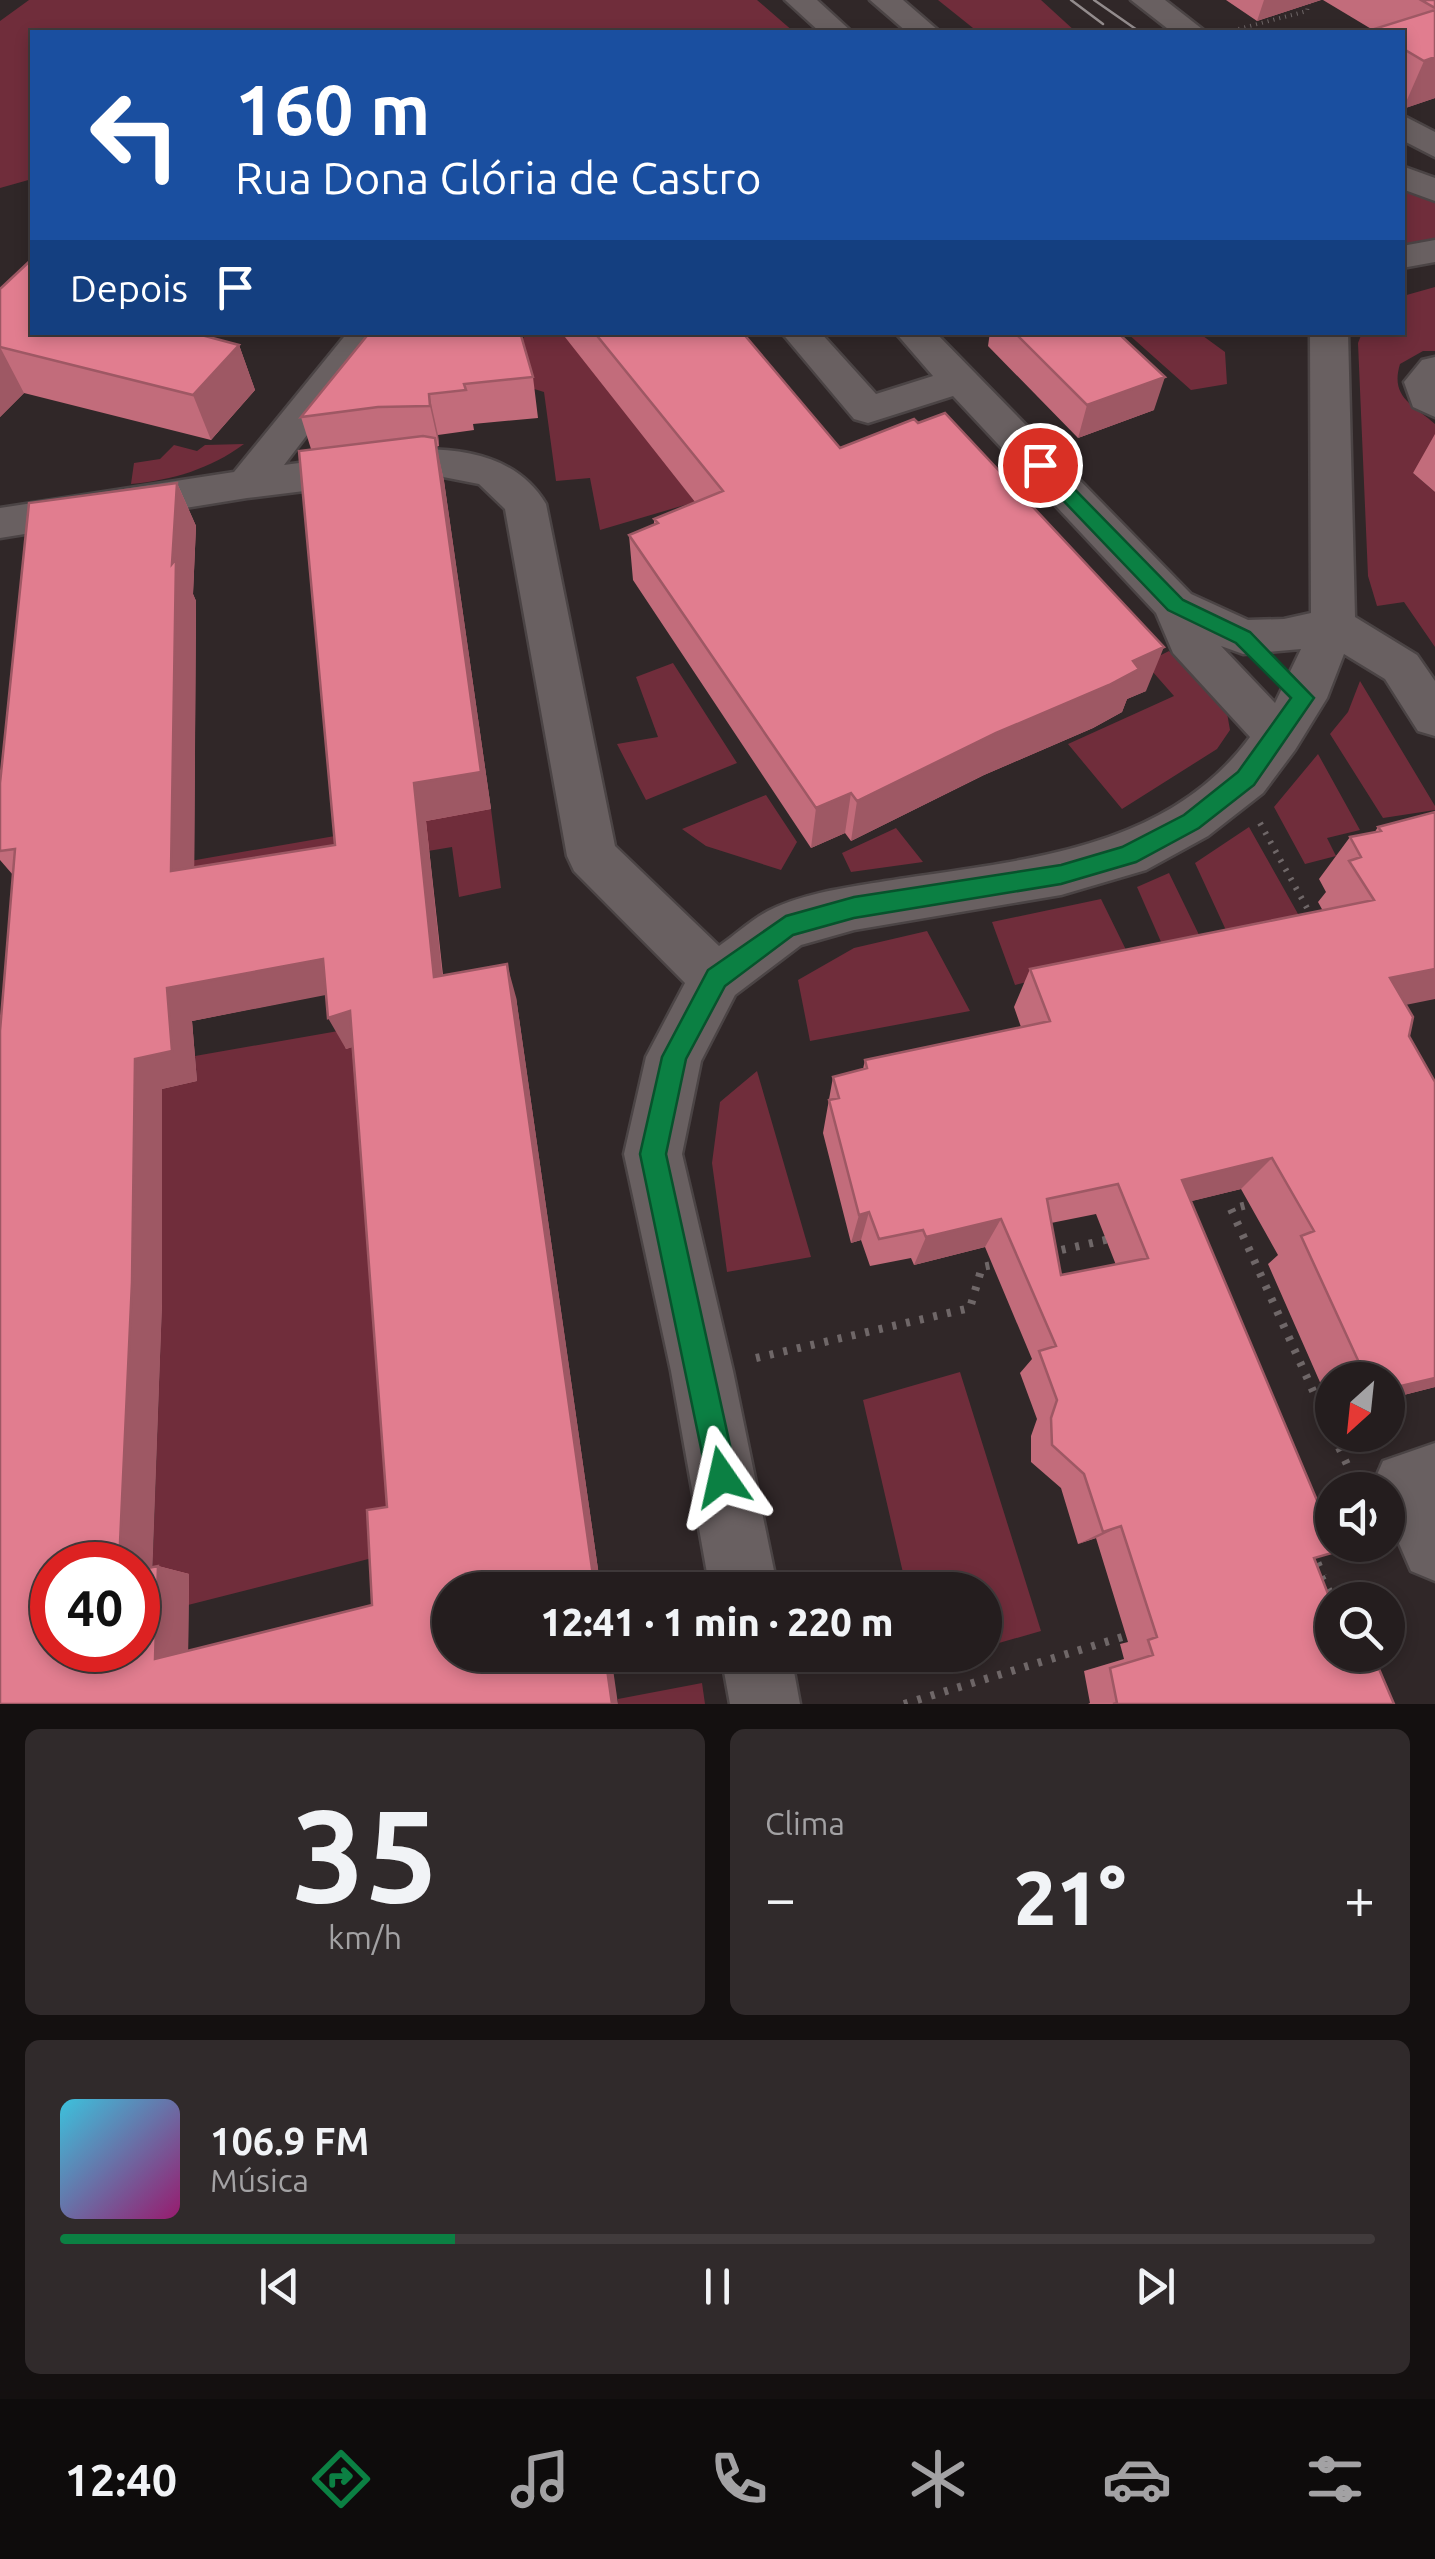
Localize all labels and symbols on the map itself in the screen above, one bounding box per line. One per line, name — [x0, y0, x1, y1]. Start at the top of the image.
pin — [998, 423, 1083, 508]
north arrow — [1315, 1362, 1405, 1452]
position arrow — [670, 1425, 774, 1529]
speed limit sign: 40 — [30, 1542, 160, 1672]

